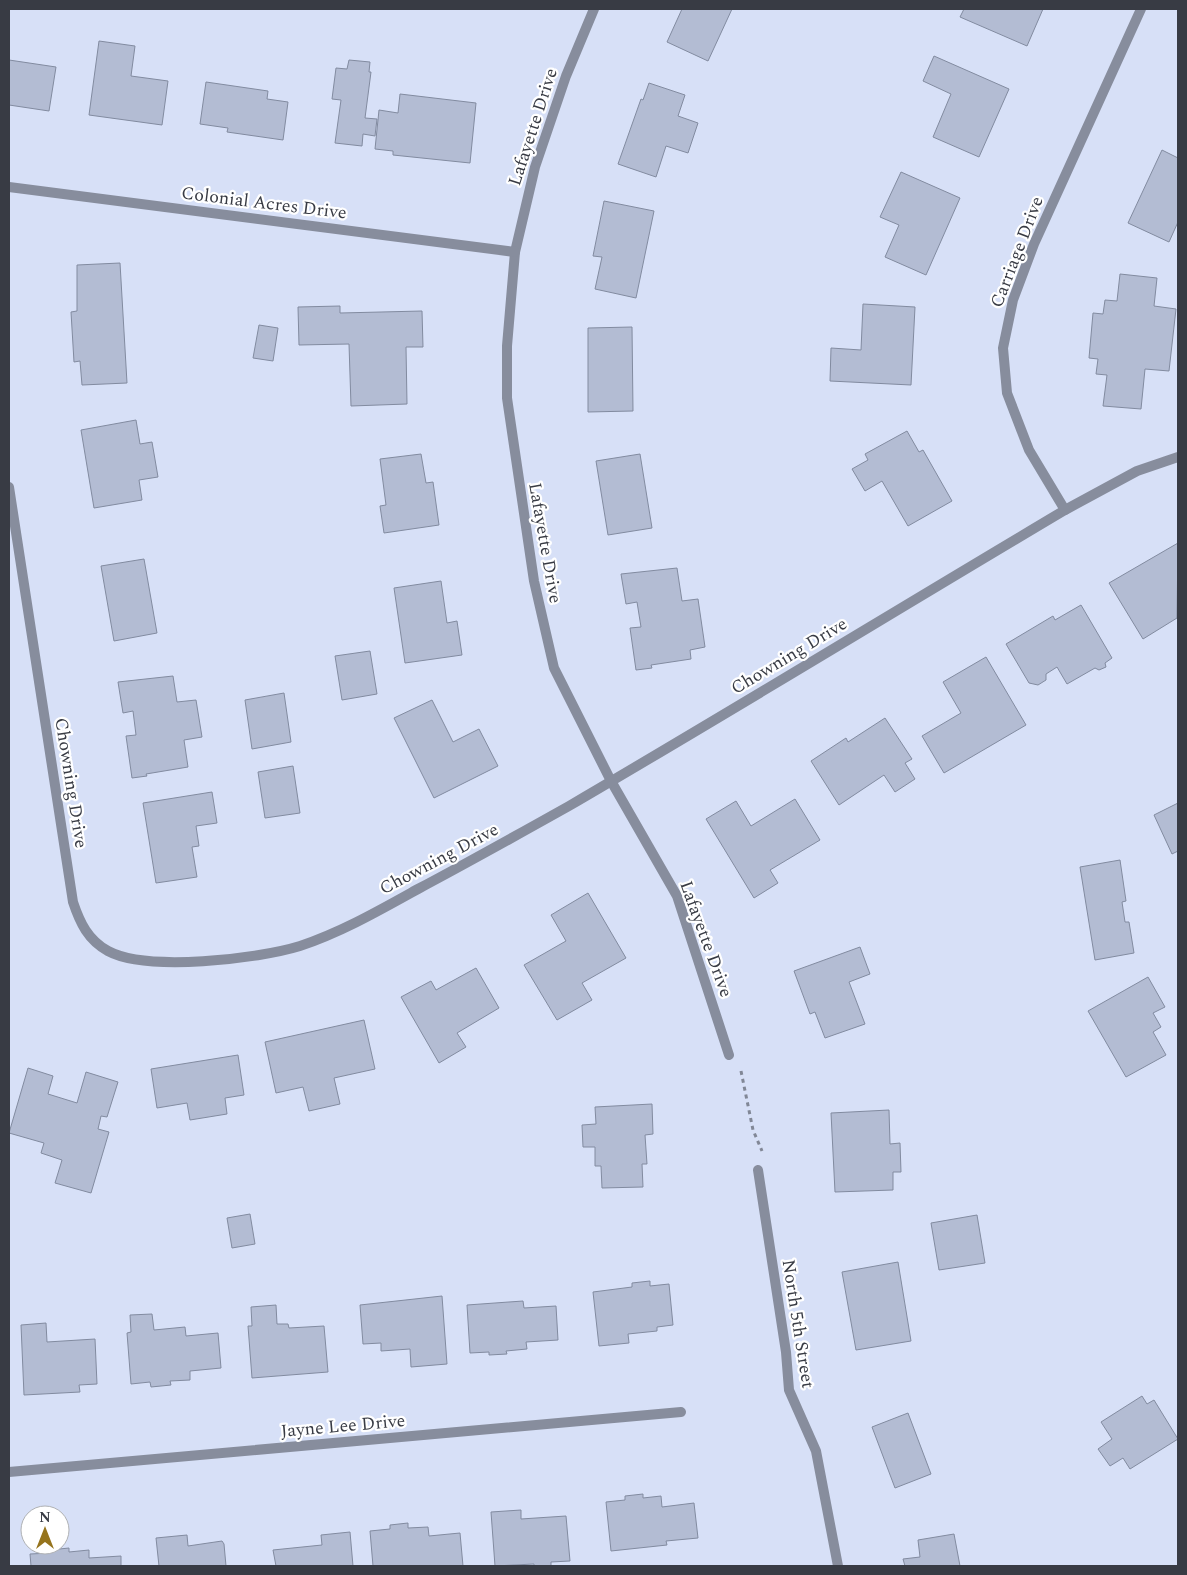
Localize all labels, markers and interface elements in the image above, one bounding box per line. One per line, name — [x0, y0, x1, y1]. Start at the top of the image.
street label: Lafayette Drive — [501, 65, 565, 189]
street label: Colonial Acres Drive — [180, 179, 348, 227]
street label: Carriage Drive — [983, 192, 1051, 312]
street label: Lafayette Drive — [521, 480, 569, 606]
street label: Chowning Drive — [726, 611, 852, 701]
street label: Chowning Drive — [47, 716, 95, 850]
street label: Chowning Drive — [375, 816, 503, 902]
street label: Lafayette Drive — [672, 877, 740, 1001]
street label: North 5th Street — [774, 1258, 822, 1390]
street label: Jayne Lee Drive — [280, 1407, 406, 1445]
north arrow — [20, 1505, 70, 1555]
text: N — [39, 1507, 51, 1528]

